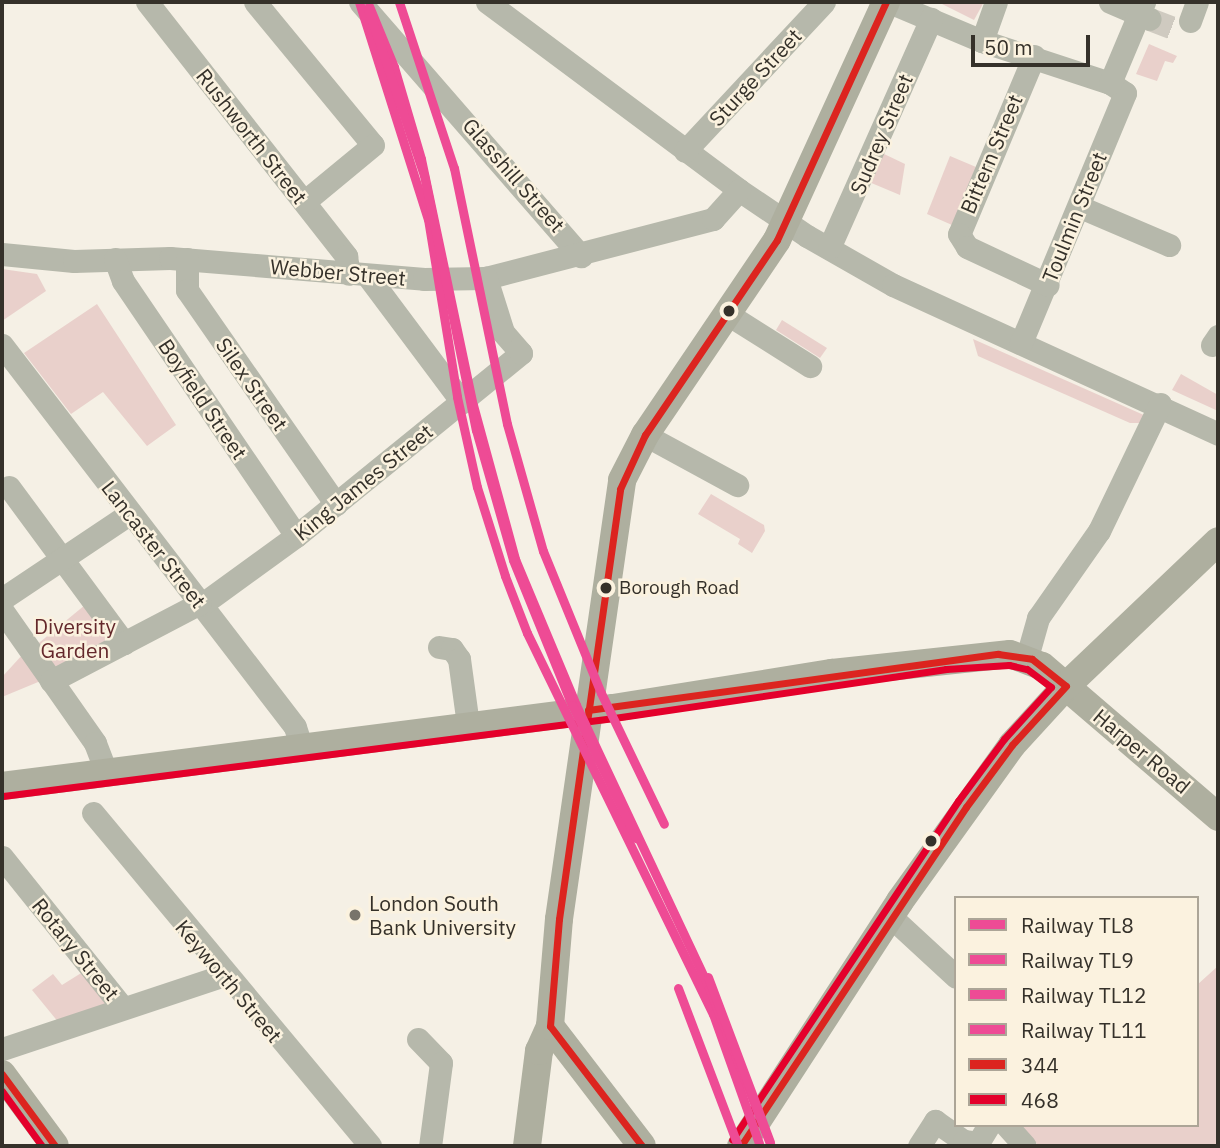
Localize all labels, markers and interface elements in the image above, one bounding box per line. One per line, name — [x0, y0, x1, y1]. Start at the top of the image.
scale bar — [975, 21, 1094, 65]
street label: Sturge Street — [704, 23, 806, 131]
text: 50 m — [984, 33, 1033, 61]
street label: Rushworth Street — [191, 63, 313, 209]
street label: Sudrey Street — [844, 70, 918, 198]
street label: Bittern Street — [955, 91, 1027, 217]
street label: Glasshill Street — [458, 113, 570, 237]
street label: Toulmin Street — [1036, 148, 1112, 286]
street label: Webber Street — [269, 254, 407, 290]
unlabelled marker — [722, 304, 736, 318]
street label: Silex Street — [211, 333, 293, 435]
street label: Boyfield Street — [153, 334, 253, 464]
street label: King James Street — [289, 418, 437, 546]
street label: Lancaster Street — [96, 475, 212, 613]
place label: Borough Road — [619, 577, 739, 599]
marker: Borough Road — [599, 581, 613, 595]
park label: Diversity Garden — [34, 613, 116, 663]
street label: Harper Road — [1089, 703, 1195, 799]
unlabelled marker — [924, 834, 938, 848]
place label: London South Bank University — [369, 890, 516, 940]
street label: Rotary Street — [27, 893, 125, 1005]
legend — [954, 896, 1199, 1127]
marker: London South Bank University — [347, 907, 363, 923]
text: Railway TL8 — [1021, 911, 1134, 939]
street label: Keyworth Street — [170, 915, 288, 1047]
text: Railway TL9 — [1021, 946, 1134, 974]
text: Railway TL12 — [1021, 981, 1147, 1009]
text: Railway TL11 — [1021, 1016, 1147, 1044]
text: 344 — [1021, 1051, 1059, 1079]
text: 468 — [1021, 1086, 1059, 1114]

